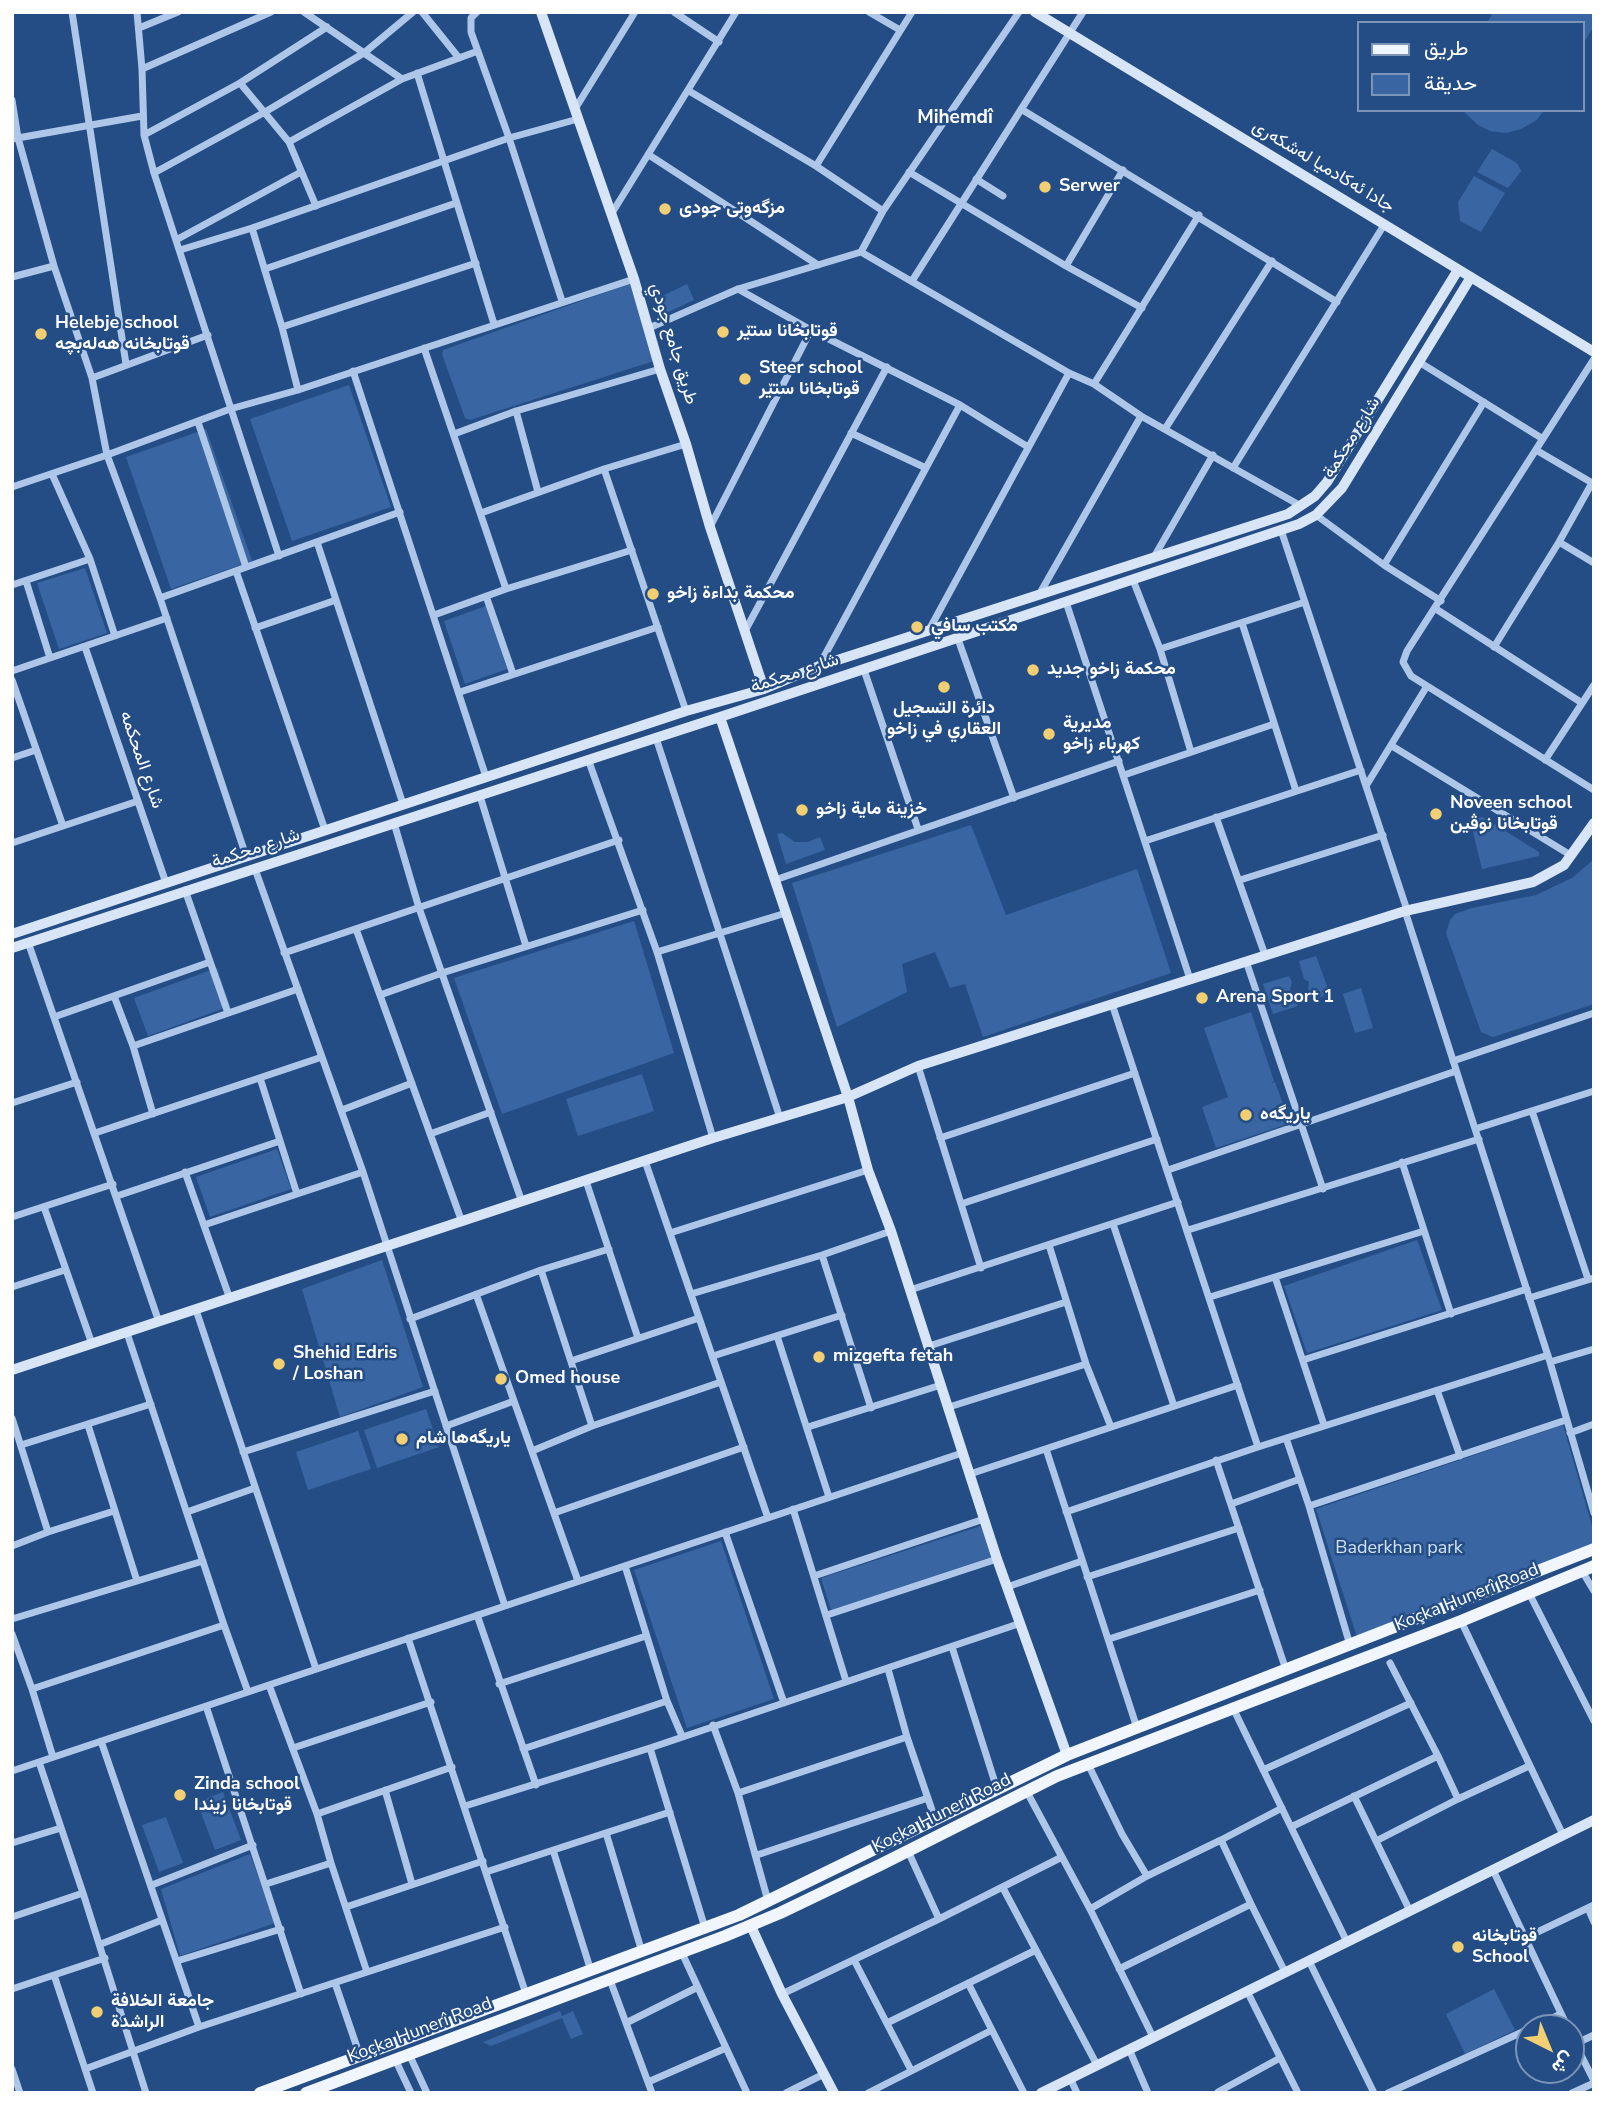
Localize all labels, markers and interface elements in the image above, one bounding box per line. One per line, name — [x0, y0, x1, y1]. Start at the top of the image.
legend — [1358, 21, 1585, 112]
text: طريق — [1424, 34, 1469, 62]
text: حديقة — [1424, 69, 1477, 97]
district label: Mihemdî — [917, 107, 993, 129]
street label: جادا ئه‌كادميا له‌شكه‌رى — [1248, 116, 1398, 218]
place label: Serwer — [1059, 176, 1120, 198]
marker: Serwer — [1037, 179, 1053, 195]
place label: مزگەوتی جودی — [679, 198, 785, 220]
marker: مزگەوتی جودی — [657, 201, 673, 217]
street label: طريق جامع جودي — [644, 281, 702, 407]
place label: Helebje school قوتابخانە هەلەبچە — [55, 313, 190, 356]
place label: قوتابخانا ستێر — [737, 321, 838, 343]
marker: قوتابخانا ستێر — [715, 324, 731, 340]
marker: Helebje school قوتابخانە هەلەبچە — [33, 326, 49, 342]
place label: Steer school قوتابخانا ستێر — [759, 358, 863, 400]
marker: Steer school قوتابخانا ستێر — [737, 371, 753, 387]
street label: شارع محكمة — [1319, 393, 1385, 483]
place label: محكمة بداءة زاخو — [667, 583, 795, 605]
marker: محكمة بداءة زاخو — [645, 586, 661, 602]
place label: مكتب سافي — [931, 616, 1018, 638]
marker: مكتب سافي — [909, 619, 925, 635]
street label: شارع محكمة — [748, 650, 842, 698]
place label: محكمة زاخو جديد — [1047, 659, 1176, 681]
marker: محكمة زاخو جديد — [1025, 662, 1041, 678]
marker: دائرة التسجيل العقاري في زاخو — [936, 679, 952, 695]
place label: دائرة التسجيل العقاري في زاخو — [887, 698, 1001, 740]
street label: شارع المحكمه — [114, 708, 168, 812]
place label: مديرية كهرباء زاخو — [1063, 713, 1140, 756]
marker: مديرية كهرباء زاخو — [1041, 726, 1057, 742]
place label: Noveen school قوتابخانا نوڤين — [1450, 793, 1572, 836]
place label: خزينة ماية زاخو — [816, 799, 927, 821]
marker: خزينة ماية زاخو — [794, 802, 810, 818]
marker: Noveen school قوتابخانا نوڤين — [1428, 806, 1444, 822]
street label: شارع محكمة — [209, 825, 303, 873]
place label: Arena Sport 1 — [1216, 987, 1334, 1009]
marker: Arena Sport 1 — [1194, 990, 1210, 1006]
place label: یاریگه‌ه — [1260, 1104, 1311, 1126]
marker: یاریگه‌ه — [1238, 1107, 1254, 1123]
place label: Shehid Edris / Loshan — [293, 1343, 397, 1386]
place label: mizgefta fetah — [833, 1346, 953, 1368]
marker: mizgefta fetah — [811, 1349, 827, 1365]
marker: Shehid Edris / Loshan — [271, 1356, 287, 1372]
place label: Omed house — [515, 1368, 620, 1390]
marker: Omed house — [493, 1371, 509, 1387]
place label: ياريگه‌ها شام — [416, 1428, 511, 1450]
marker: ياريگه‌ها شام — [394, 1431, 410, 1447]
park label: Baderkhan park — [1335, 1538, 1463, 1560]
street label: Koçka Hunerî Road — [1392, 1559, 1542, 1637]
street label: Koçka Hunerî Road — [869, 1770, 1015, 1858]
place label: Zinda school قوتابخانا زیندا — [194, 1774, 300, 1816]
marker: Zinda school قوتابخانا زیندا — [172, 1787, 188, 1803]
place label: قوتابخانه‌ School — [1472, 1926, 1537, 1968]
marker: قوتابخانه‌ School — [1450, 1939, 1466, 1955]
place label: جامعة الخلافة الراشدة — [111, 1991, 214, 2034]
street label: Koçka Hunerî Road — [345, 1993, 495, 2069]
marker: جامعة الخلافة الراشدة — [89, 2004, 105, 2020]
north arrow — [1515, 2014, 1585, 2084]
text: ش — [1546, 2046, 1580, 2080]

